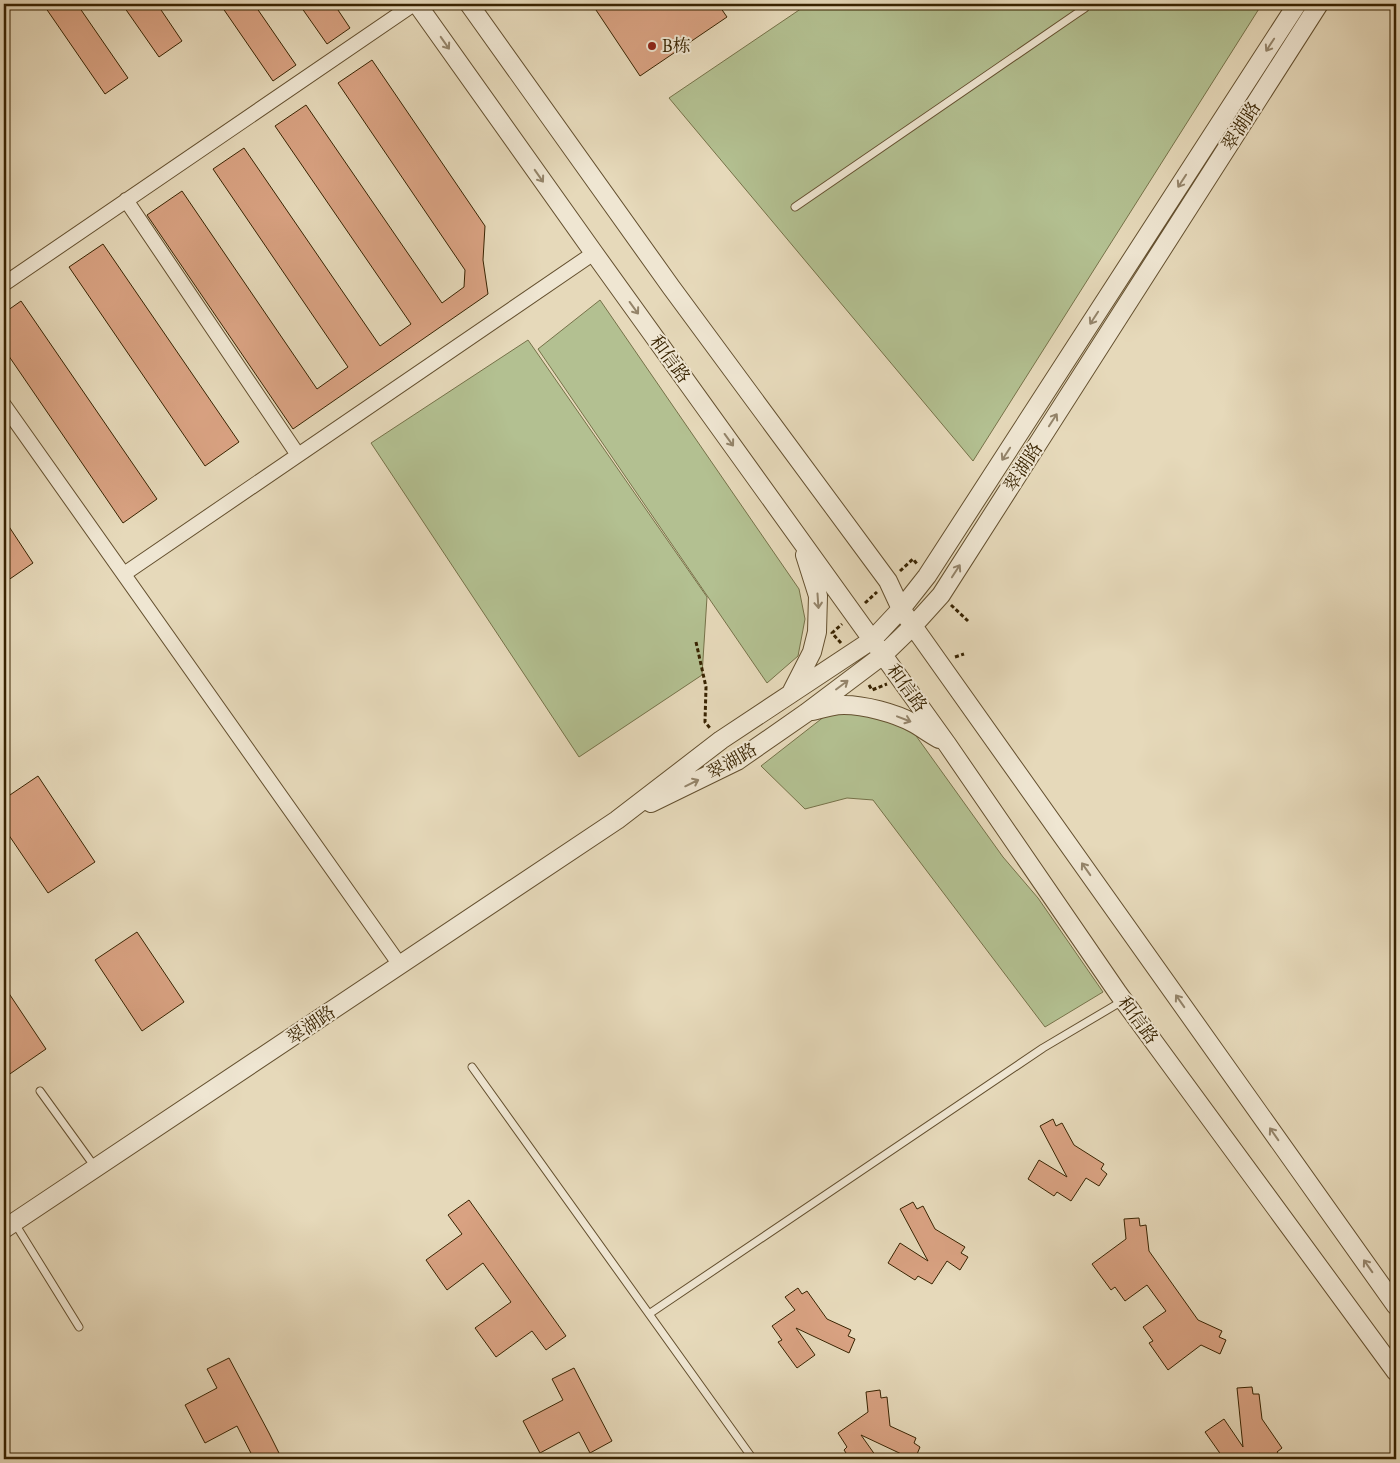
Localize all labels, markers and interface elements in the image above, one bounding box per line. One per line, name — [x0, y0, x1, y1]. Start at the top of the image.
place label: B栋 — [662, 34, 691, 57]
one-way arrow — [440, 36, 450, 50]
one-way arrow — [1265, 37, 1275, 51]
marker: B栋 — [646, 40, 658, 52]
street label: 翠湖路 — [1216, 97, 1265, 155]
one-way arrow — [534, 169, 545, 182]
one-way arrow — [1177, 174, 1187, 188]
one-way arrow — [629, 301, 639, 315]
one-way arrow — [1089, 310, 1099, 324]
street label: 和信路 — [645, 330, 696, 387]
one-way arrow — [1048, 413, 1058, 427]
one-way arrow — [724, 433, 734, 447]
street label: 翠湖路 — [998, 438, 1047, 496]
one-way arrow — [1000, 447, 1011, 461]
one-way arrow — [951, 565, 961, 579]
one-way arrow — [813, 593, 822, 609]
street label: 和信路 — [882, 659, 933, 716]
one-way arrow — [835, 680, 848, 691]
one-way arrow — [896, 715, 911, 725]
street label: 翠湖路 — [703, 737, 761, 784]
one-way arrow — [684, 778, 699, 787]
one-way arrow — [1081, 862, 1091, 876]
street label: 和信路 — [1113, 991, 1164, 1048]
one-way arrow — [1175, 994, 1185, 1008]
street label: 翠湖路 — [282, 1000, 340, 1049]
one-way arrow — [1269, 1127, 1279, 1141]
one-way arrow — [1363, 1259, 1373, 1273]

